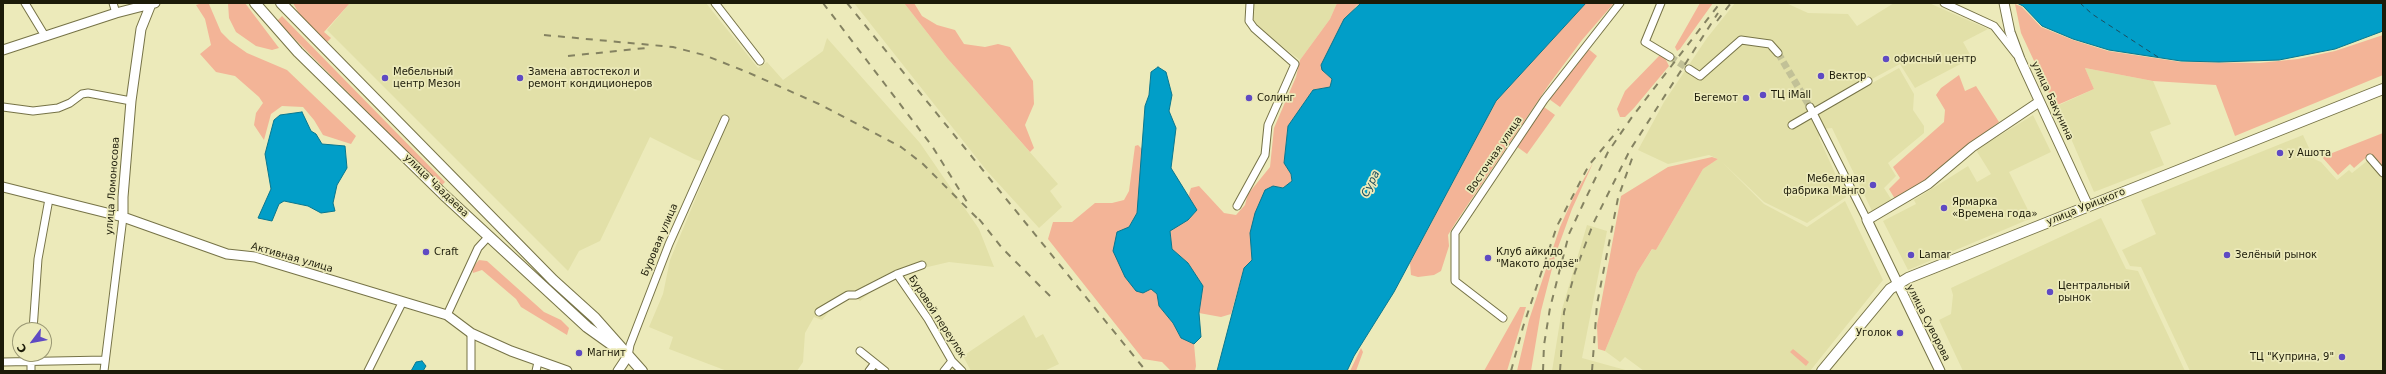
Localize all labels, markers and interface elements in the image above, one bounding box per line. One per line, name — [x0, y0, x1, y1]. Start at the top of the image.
place label: офисный центр — [1894, 53, 1976, 65]
marker: офисный центр — [1881, 54, 1891, 64]
street label: улица Бакунина — [2028, 60, 2076, 142]
place label: Мебельный центр Мезон — [393, 66, 461, 90]
place label: Замена автостекол и ремонт кондиционеров — [528, 66, 652, 90]
place label: Вектор — [1829, 70, 1866, 82]
marker: Вектор — [1816, 71, 1826, 81]
marker: Мебельный центр Мезон — [380, 73, 390, 83]
marker: Замена автостекол и ремонт кондиционеров — [515, 73, 525, 83]
place label: ТЦ iMall — [1771, 89, 1811, 101]
marker: ТЦ iMall — [1758, 90, 1768, 100]
place label: Солинг — [1257, 92, 1295, 104]
place label: Бегемот — [1694, 92, 1738, 104]
marker: Солинг — [1244, 93, 1254, 103]
marker: Бегемот — [1741, 93, 1751, 103]
street label: Восточная улица — [1465, 114, 1525, 196]
street label: улица Ломоносова — [104, 136, 122, 236]
place label: у Ашота — [2288, 147, 2331, 159]
marker: у Ашота — [2275, 148, 2285, 158]
street label: улица Чаадаева — [401, 152, 471, 220]
water label: Сура — [1359, 169, 1383, 199]
place label: Мебельная фабрика Манго — [1783, 173, 1865, 196]
marker: Мебельная фабрика Манго — [1868, 180, 1878, 190]
street label: улица Урицкого — [2045, 186, 2127, 228]
place label: Ярмарка «Времена года» — [1952, 196, 2038, 220]
street label: Буровая улица — [639, 202, 681, 278]
marker: Ярмарка «Времена года» — [1939, 203, 1949, 213]
street label: Активная улица — [250, 241, 334, 275]
place label: Craft — [434, 246, 458, 258]
place label: Клуб айкидо "Макото додзё" — [1496, 246, 1579, 270]
marker: Craft — [421, 247, 431, 257]
place label: Lamar — [1919, 249, 1951, 261]
place label: Зелёный рынок — [2235, 249, 2317, 261]
marker: Lamar — [1906, 250, 1916, 260]
marker: Зелёный рынок — [2222, 250, 2232, 260]
marker: Клуб айкидо "Макото додзё" — [1483, 253, 1493, 263]
street label: Буровой переулок — [906, 273, 968, 361]
place label: Центральный рынок — [2058, 280, 2130, 304]
street label: улица Суворова — [1904, 283, 1952, 363]
marker: Центральный рынок — [2045, 287, 2055, 297]
north arrow — [12, 322, 52, 362]
place label: Уголок — [1856, 327, 1892, 339]
marker: Уголок — [1895, 328, 1905, 338]
text: С — [15, 341, 30, 355]
place label: Магнит — [587, 347, 626, 359]
marker: Магнит — [574, 348, 584, 358]
place label: ТЦ "Куприна, 9" — [2250, 351, 2334, 363]
marker: ТЦ "Куприна, 9" — [2337, 352, 2347, 362]

